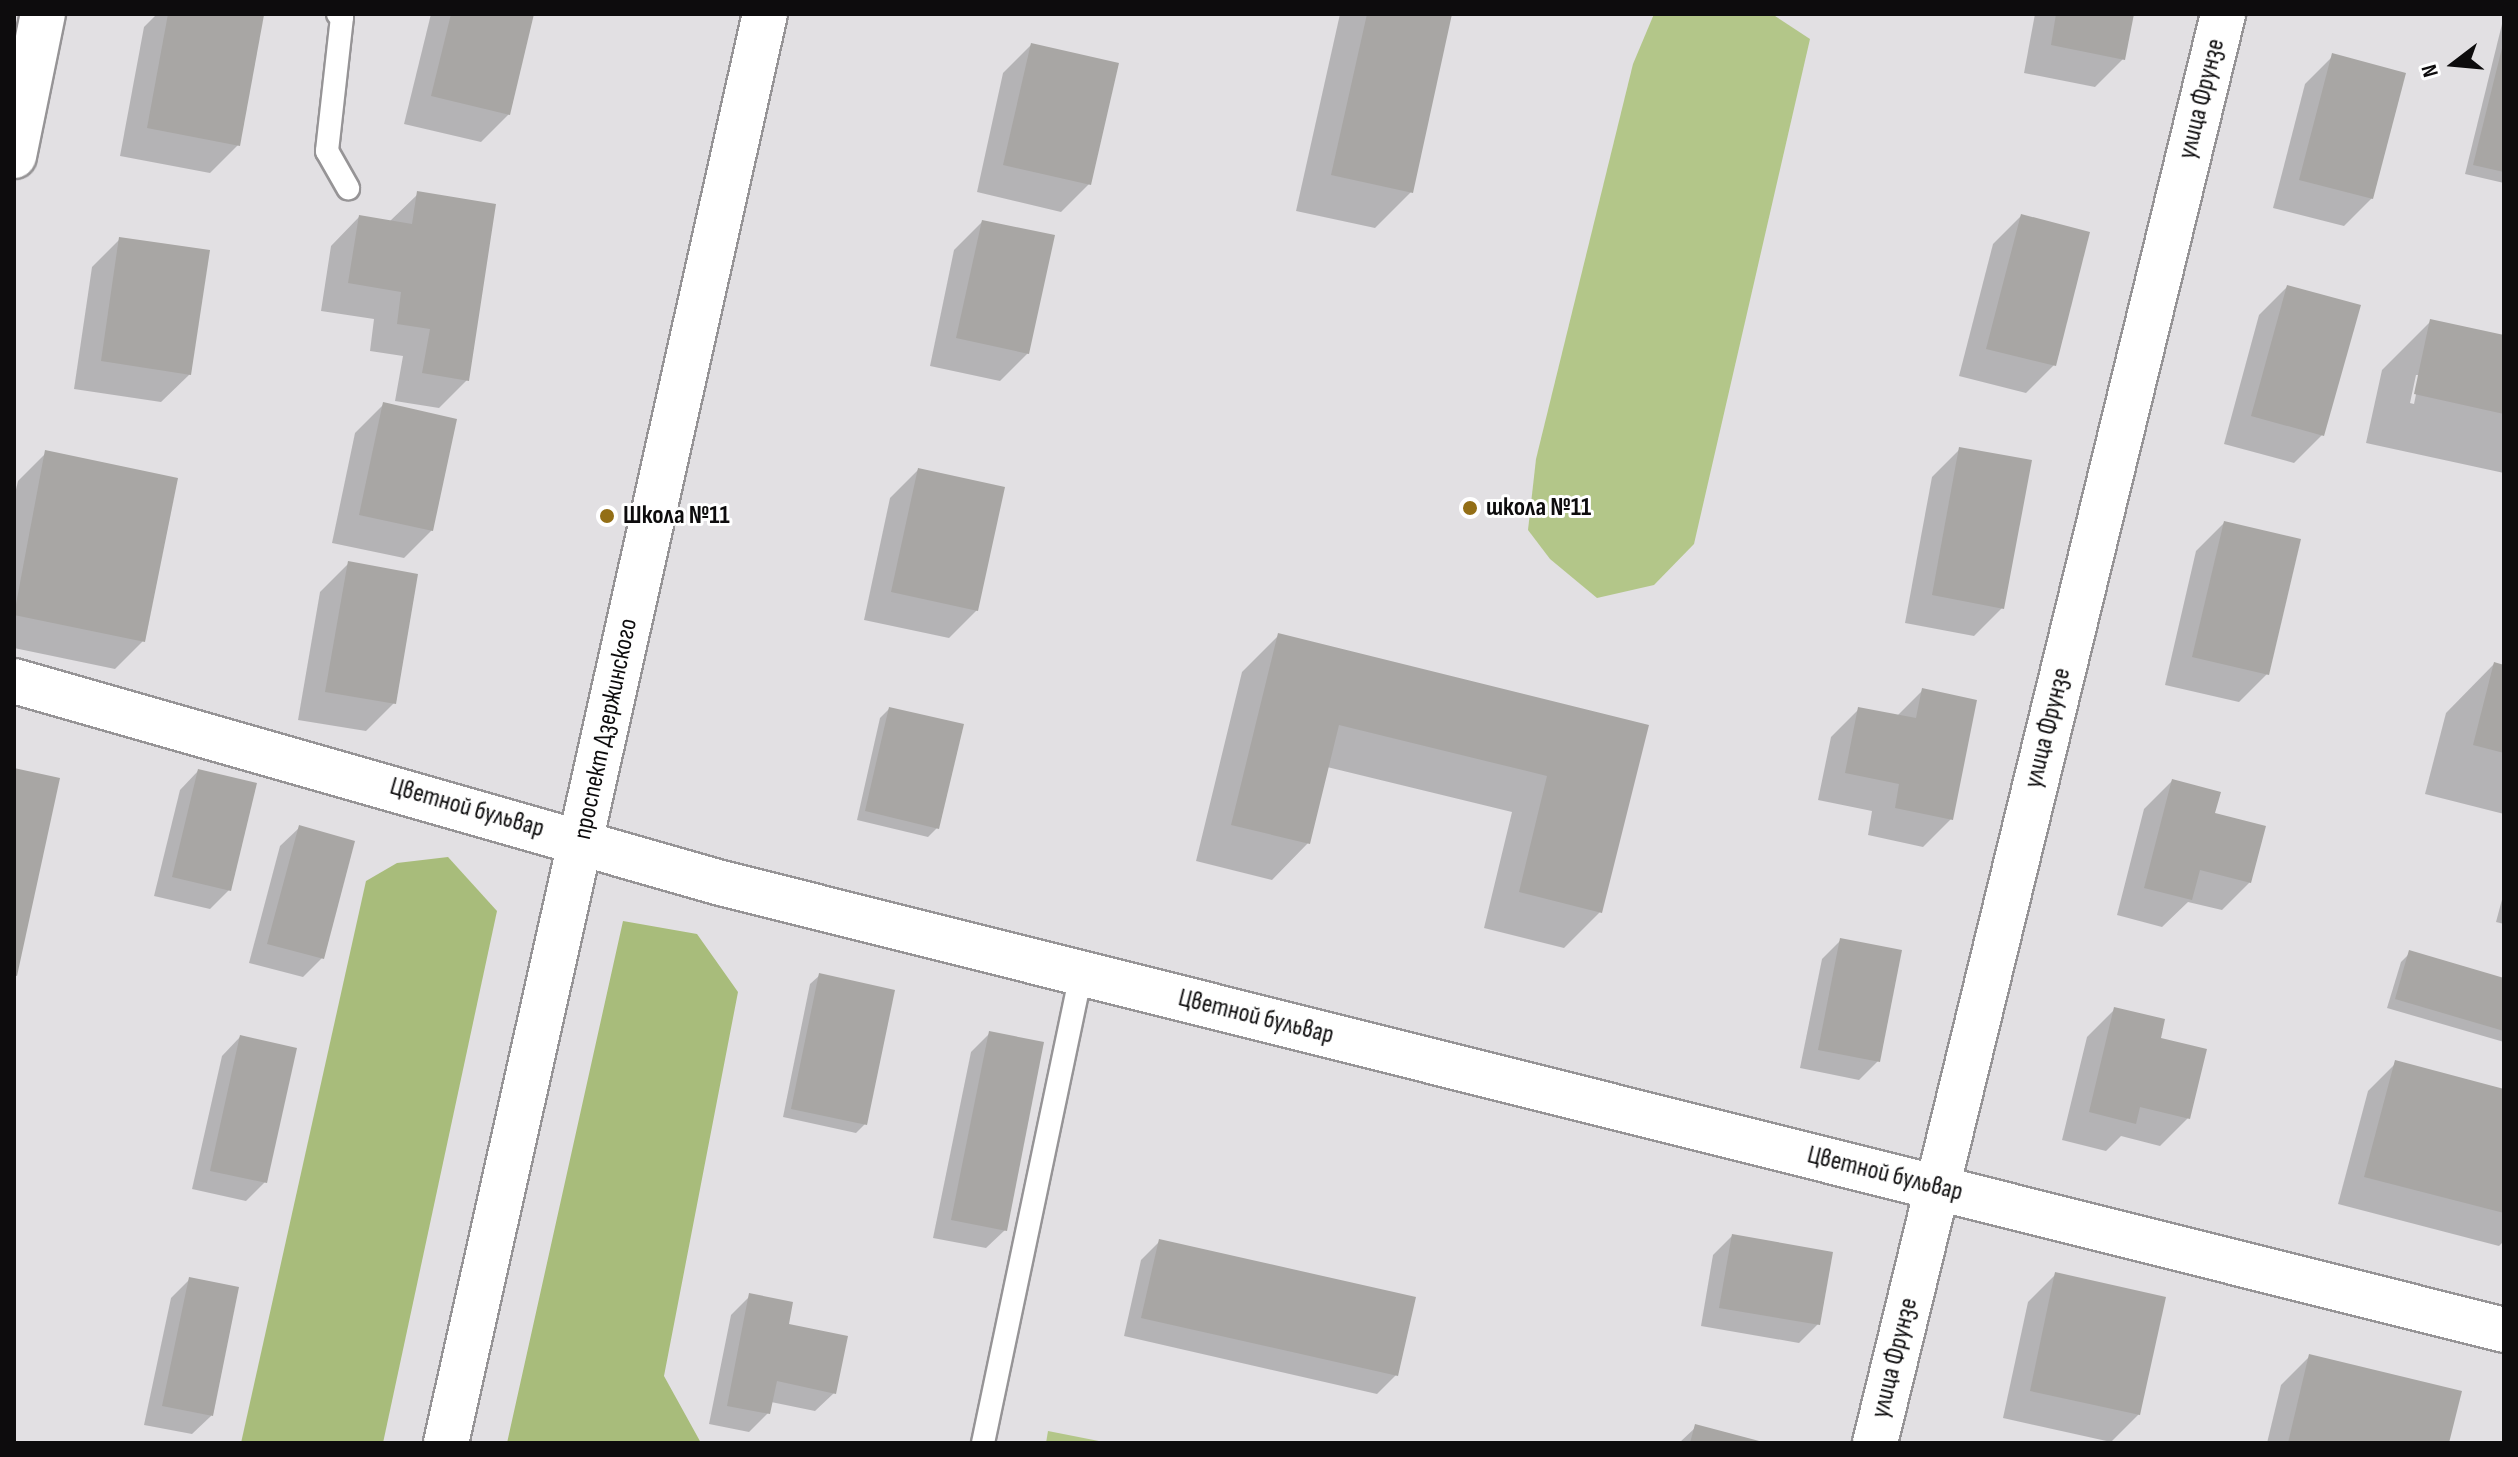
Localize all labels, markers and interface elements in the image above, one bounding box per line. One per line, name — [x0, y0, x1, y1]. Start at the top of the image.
north arrow — [2414, 24, 2494, 104]
street label: улица Фрунзе — [2172, 36, 2232, 162]
text: N — [2416, 61, 2445, 80]
place label: школа №11 — [1486, 492, 1591, 524]
marker: школа №11 — [1461, 499, 1479, 517]
place label: Школа №11 — [623, 500, 730, 532]
marker: Школа №11 — [598, 507, 616, 525]
street label: проспект Дзержинского — [567, 616, 645, 842]
street label: улица Фрунзе — [2018, 665, 2078, 791]
street label: Цветной бульвар — [386, 771, 548, 845]
street label: Цветной бульвар — [1175, 983, 1337, 1051]
street label: Цветной бульвар — [1804, 1140, 1966, 1208]
street label: улица Фрунзе — [1865, 1295, 1925, 1421]

